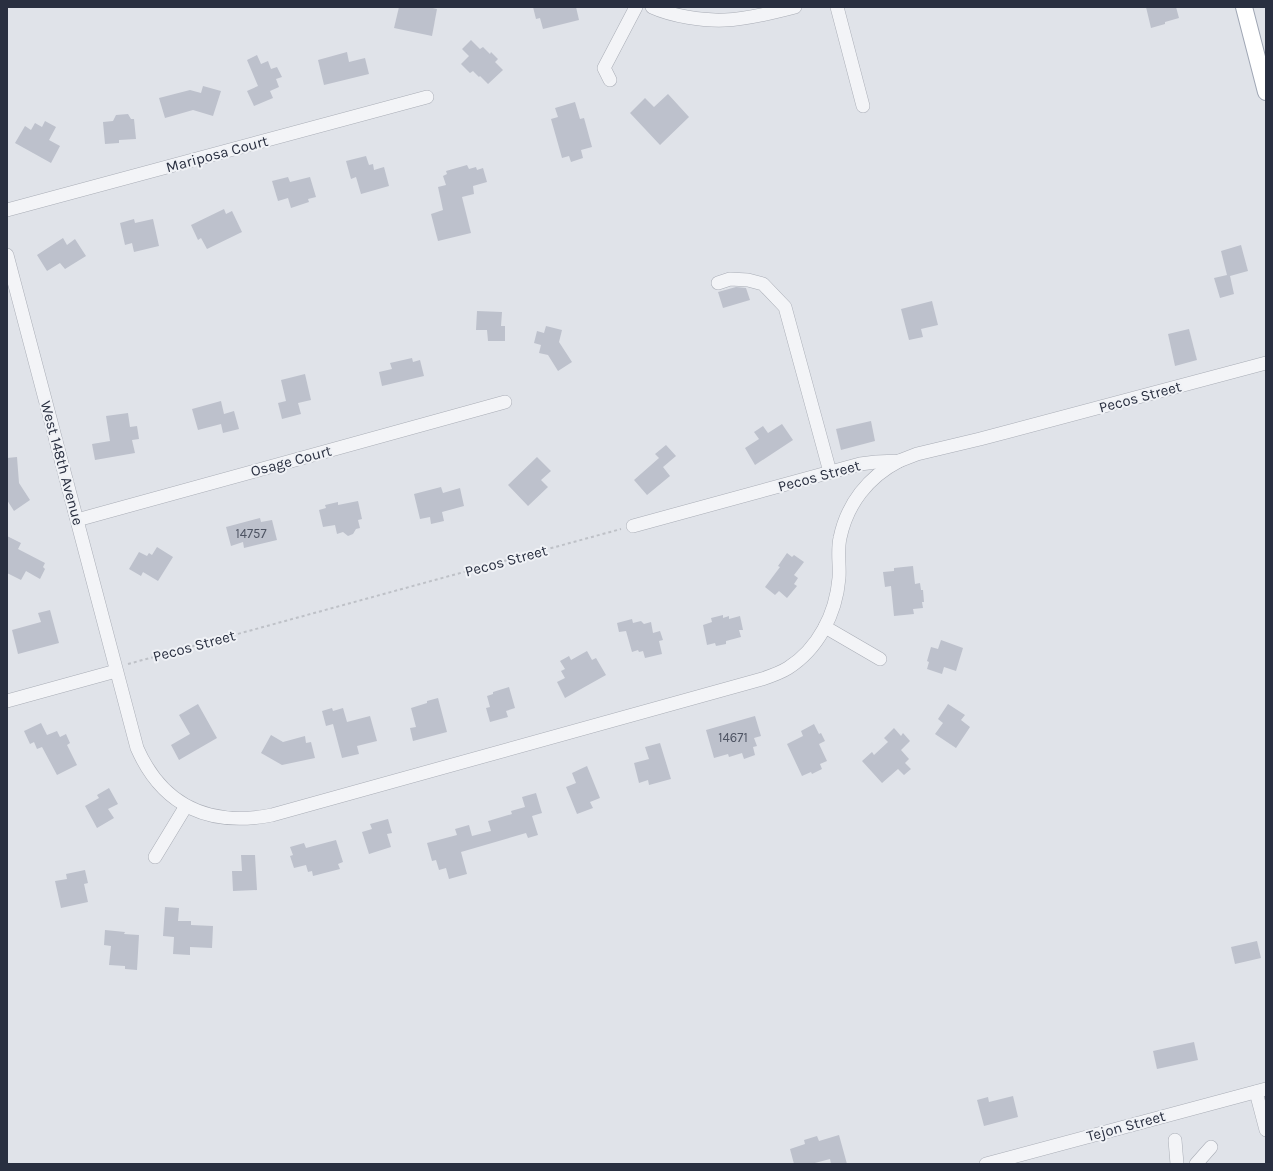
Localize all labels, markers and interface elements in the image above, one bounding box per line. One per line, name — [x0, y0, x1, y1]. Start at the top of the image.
street label: Mariposa Court — [164, 132, 270, 176]
street label: Pecos Street — [1097, 377, 1184, 417]
street label: West 148th Avenue — [37, 399, 87, 527]
street label: Osage Court — [249, 441, 334, 480]
street label: Pecos Street — [776, 456, 863, 496]
house number: 14757 — [235, 526, 267, 541]
street label: Pecos Street — [463, 541, 550, 581]
street label: Pecos Street — [151, 626, 238, 666]
house number: 14671 — [718, 730, 748, 745]
street label: Tejon Street — [1085, 1107, 1168, 1145]

